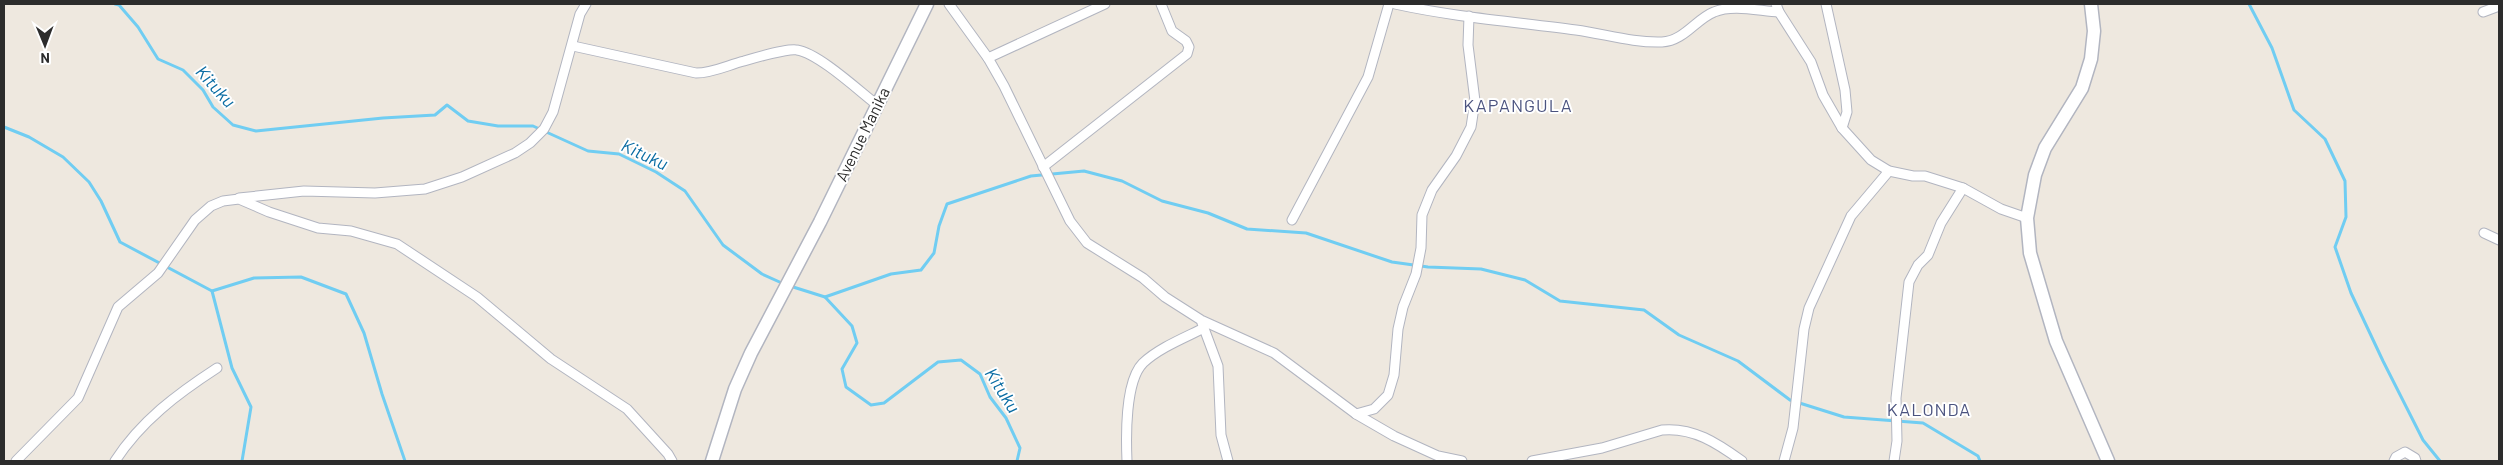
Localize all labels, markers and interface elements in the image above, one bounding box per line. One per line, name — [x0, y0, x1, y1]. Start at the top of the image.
north arrow — [20, 20, 70, 70]
text: N — [40, 50, 50, 67]
water label: Kituku — [191, 60, 241, 112]
street label: Avenue Manika — [831, 84, 893, 184]
district label: KAPANGULA — [1463, 94, 1573, 116]
water label: Kituku — [618, 134, 672, 174]
water label: Kituku — [981, 363, 1025, 417]
district label: KALONDA — [1887, 398, 1971, 420]

